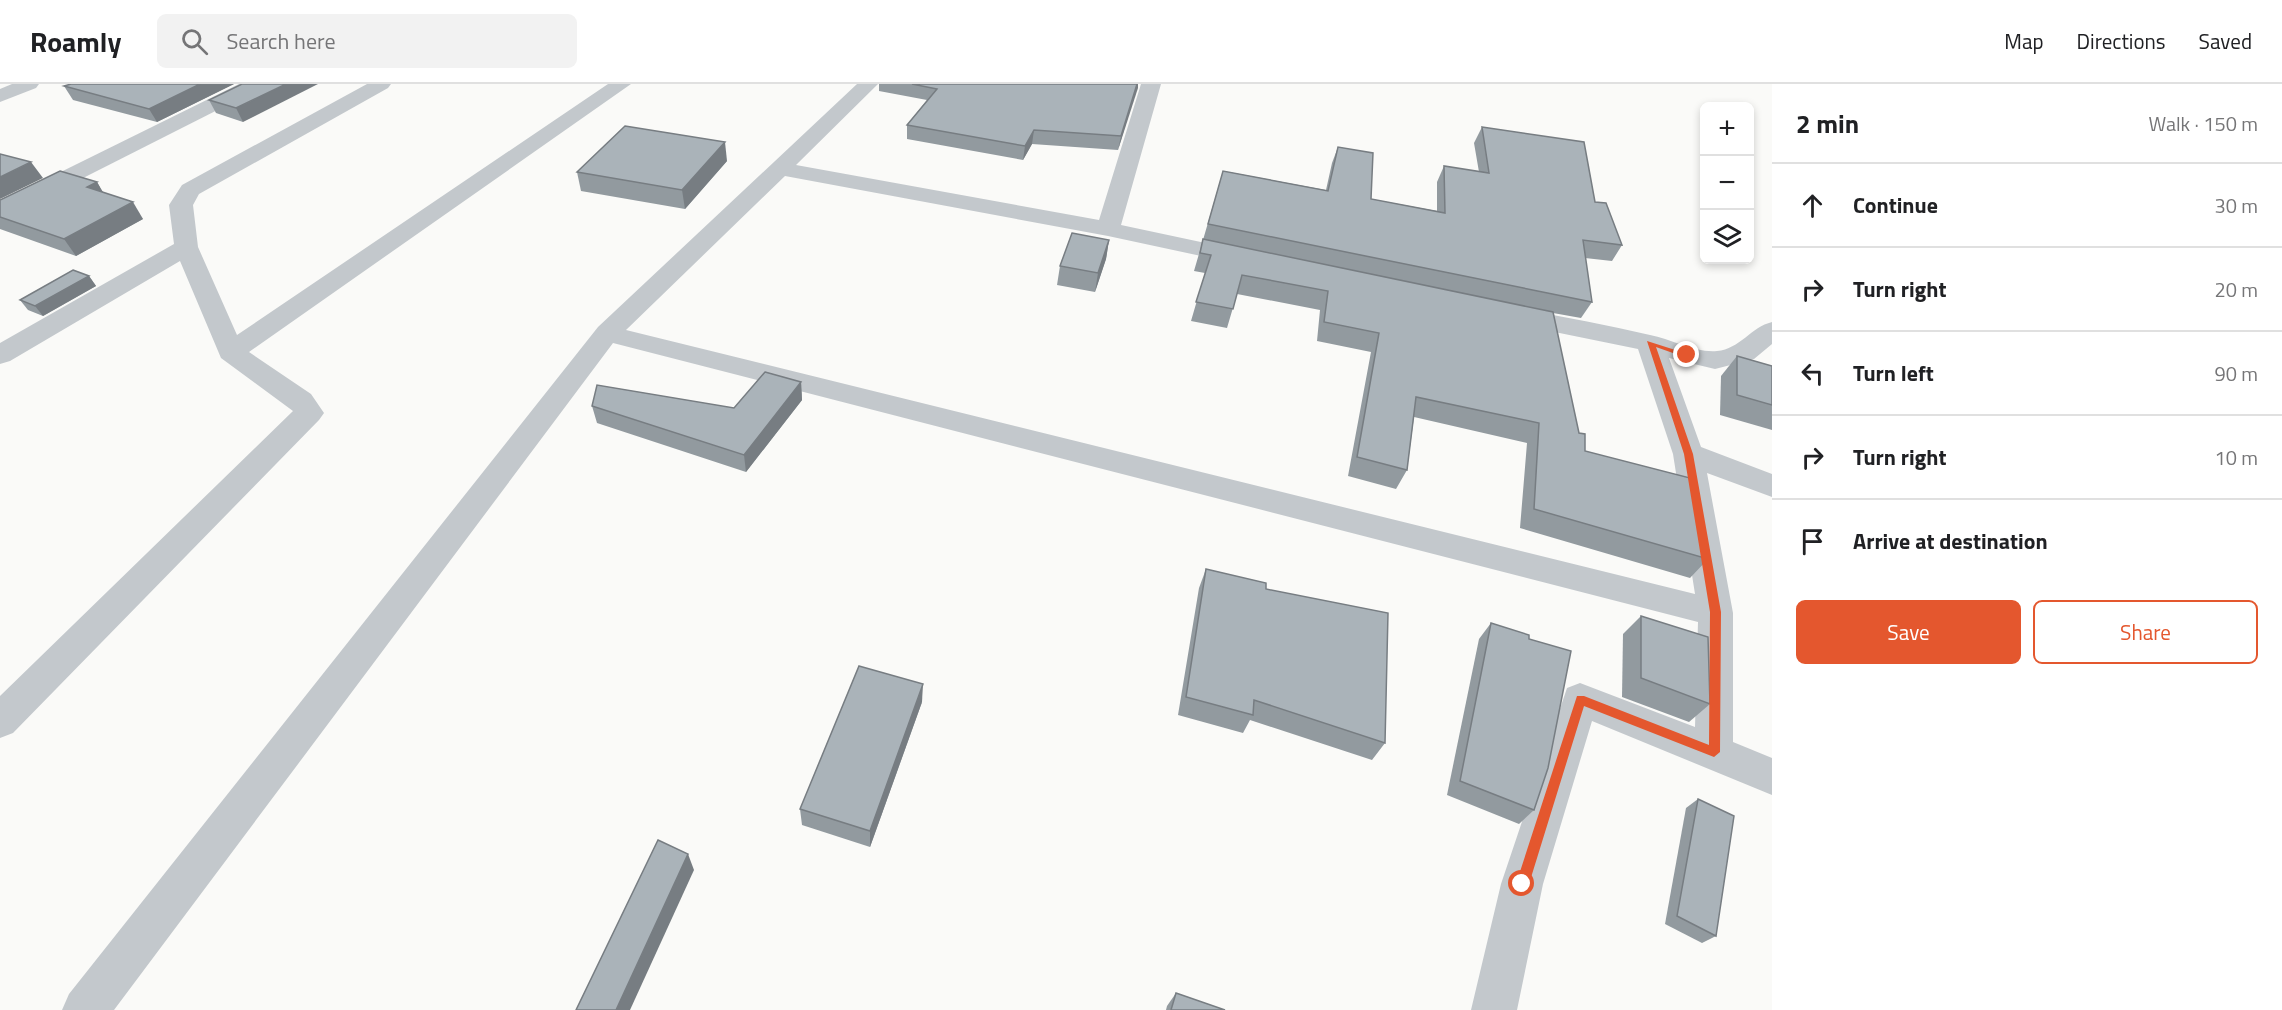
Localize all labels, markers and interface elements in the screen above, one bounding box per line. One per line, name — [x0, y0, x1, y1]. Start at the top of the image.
search box — [157, 14, 577, 68]
text: Roamly — [30, 20, 121, 63]
text: Search here — [226, 24, 336, 58]
icon: search — [178, 25, 211, 58]
text: Map — [2004, 25, 2044, 57]
text: Directions — [2077, 25, 2166, 57]
text: Saved — [2199, 25, 2252, 57]
map controls — [1700, 102, 1754, 264]
button: + — [1700, 102, 1754, 156]
text: 2 min — [1796, 104, 1859, 143]
text: Walk · 150 m — [2149, 108, 2258, 139]
button: − — [1700, 156, 1754, 210]
text: Continue — [1853, 188, 1938, 222]
icon: ahead — [1796, 189, 1829, 222]
text: 30 m — [2214, 190, 2258, 221]
button: layers — [1700, 210, 1754, 264]
text: Turn right — [1853, 272, 1947, 306]
icon: right — [1796, 273, 1829, 306]
text: 20 m — [2214, 274, 2258, 305]
route end — [1673, 341, 1699, 367]
text: Turn left — [1853, 356, 1934, 390]
icon: left — [1796, 357, 1829, 390]
text: 90 m — [2214, 358, 2258, 389]
text: Turn right — [1853, 440, 1947, 474]
icon: right — [1796, 441, 1829, 474]
text: 10 m — [2214, 442, 2258, 473]
text: Arrive at destination — [1853, 524, 2048, 558]
icon: arrive — [1796, 525, 1829, 558]
button: Save — [1796, 600, 2021, 664]
button: Share — [2033, 600, 2258, 664]
route start — [1508, 870, 1534, 896]

